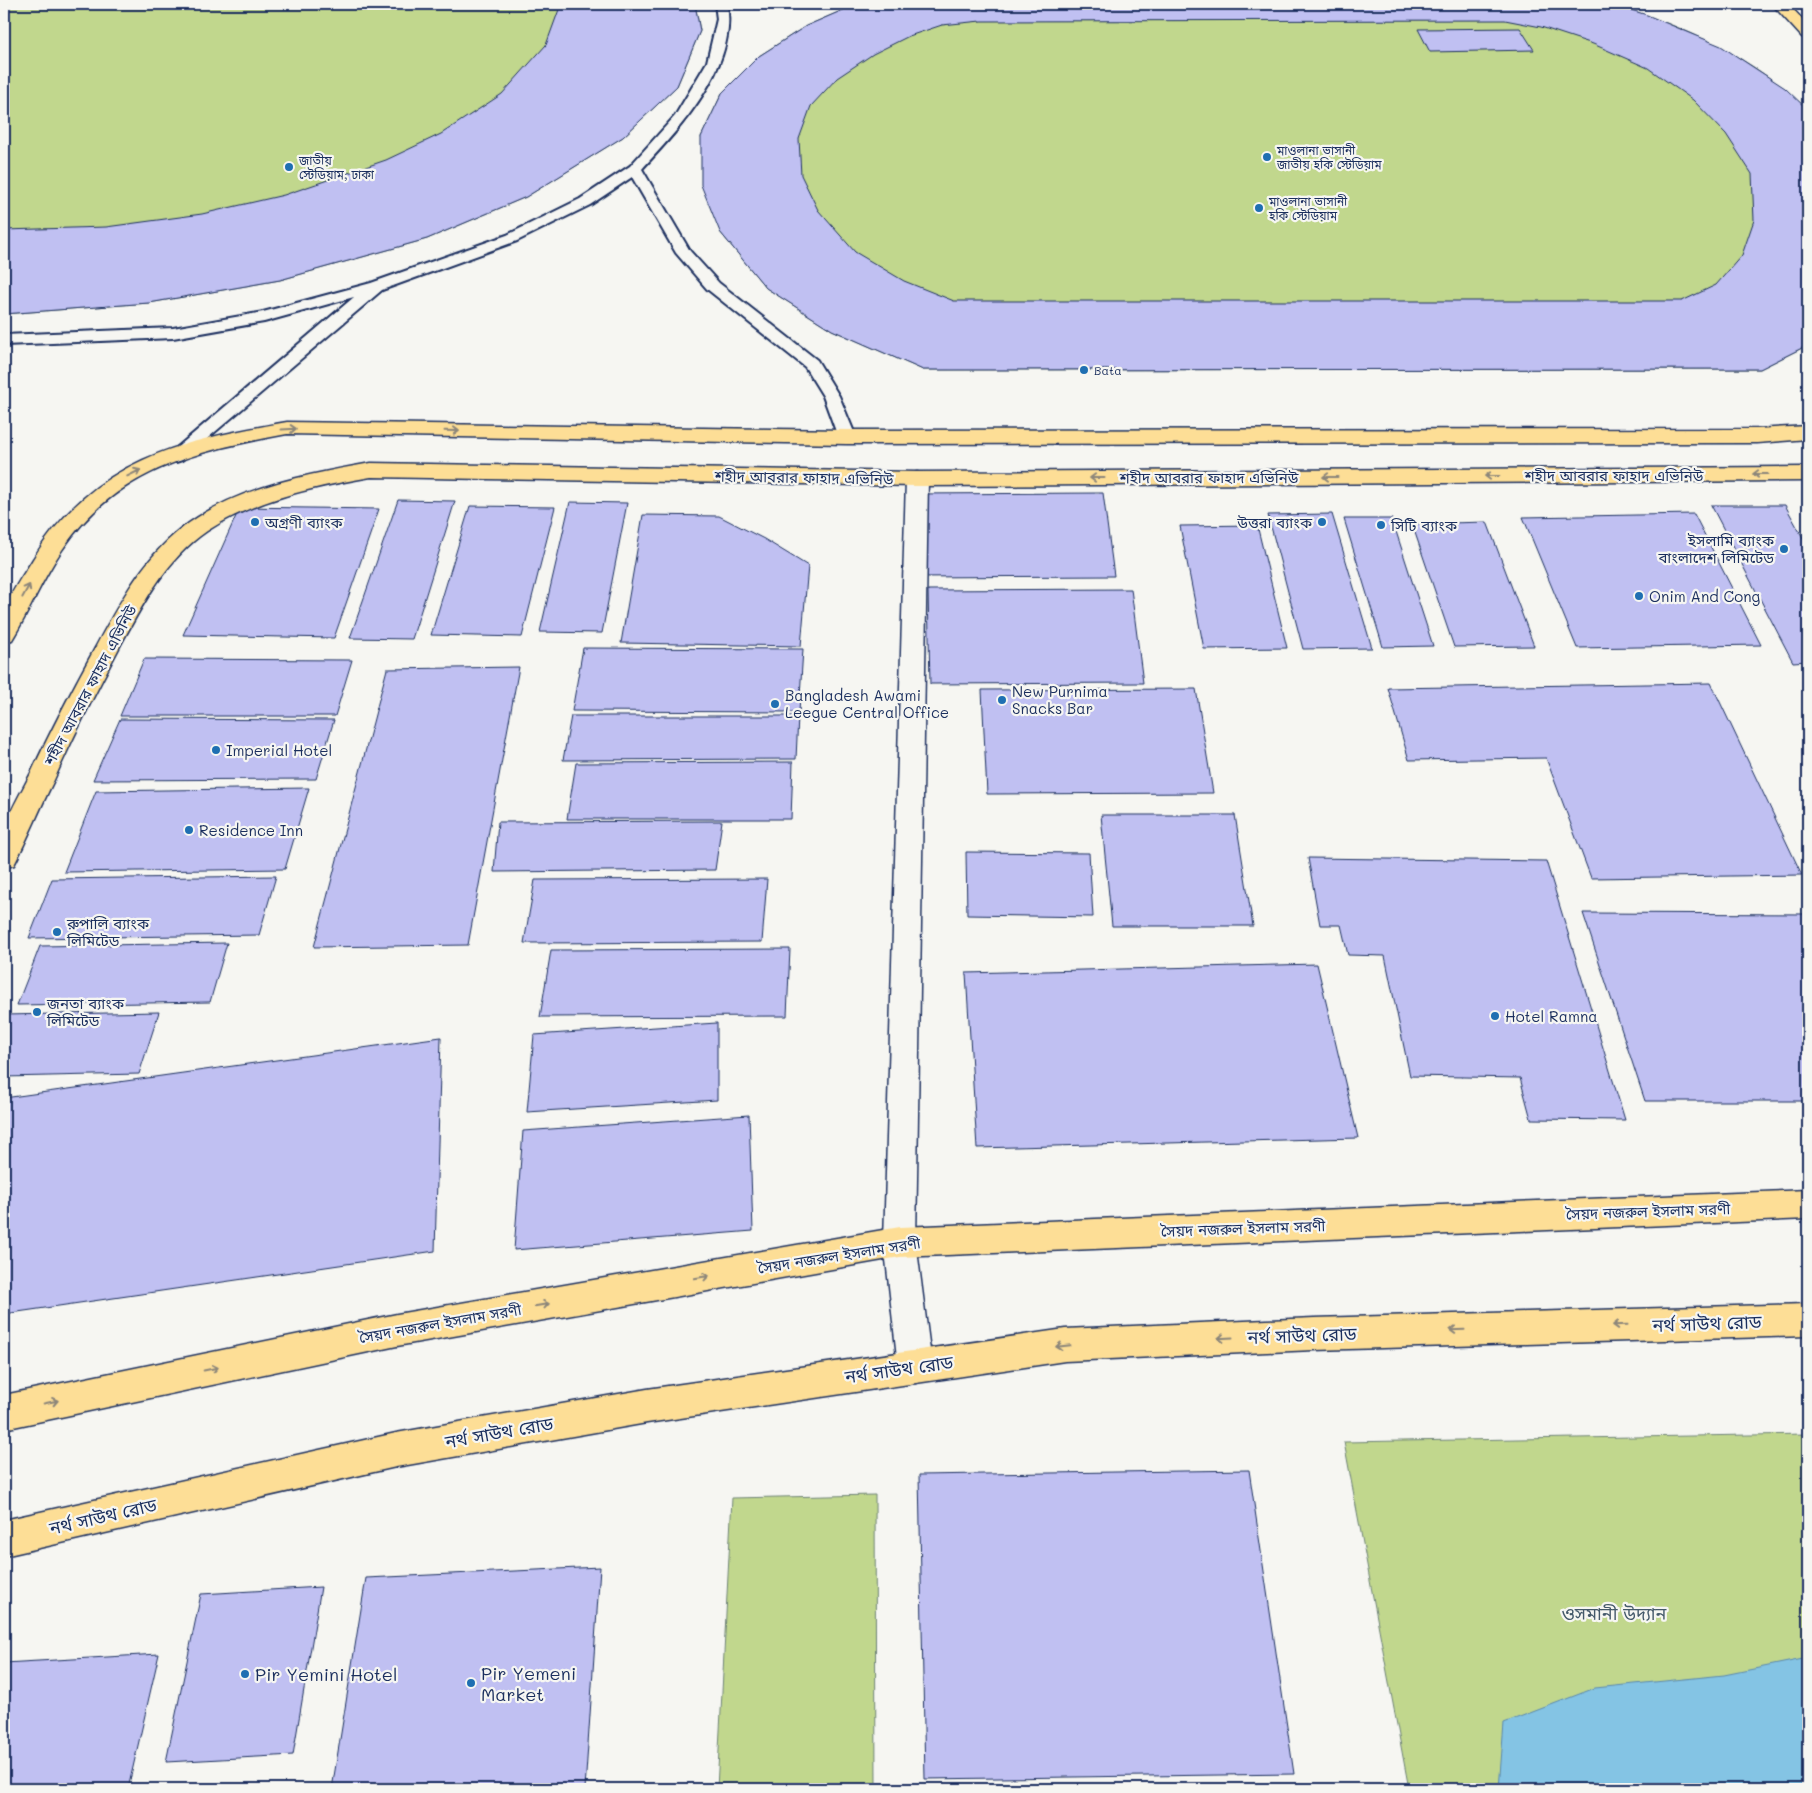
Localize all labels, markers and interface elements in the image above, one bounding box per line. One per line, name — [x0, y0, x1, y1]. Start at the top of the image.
place label: মাওলানা ভাসানী জাতীয় হকি স্টেডিয়াম — [1276, 142, 1382, 172]
marker: মাওলানা ভাসানী জাতীয় হকি স্টেডিয়াম — [1261, 151, 1273, 163]
place label: জাতীয় স্টেডিয়াম, ঢাকা — [298, 152, 375, 182]
marker: জাতীয় স্টেডিয়াম, ঢাকা — [283, 161, 295, 173]
place label: মাওলানা ভাসানী হকি স্টেডিয়াম — [1268, 193, 1348, 223]
marker: মাওলানা ভাসানী হকি স্টেডিয়াম — [1253, 202, 1265, 214]
place label: Bata — [1094, 362, 1122, 378]
marker: Bata — [1078, 364, 1090, 376]
one-way arrow — [281, 424, 297, 433]
one-way arrow — [443, 426, 459, 435]
street label: শহীদ আবরার ফাহাদ এভিনিউ — [713, 465, 894, 489]
street label: শহীদ আবরার ফাহাদ এভিনিউ — [1523, 465, 1704, 485]
street label: শহীদ আবরার ফাহাদ এভিনিউ — [1118, 467, 1299, 487]
one-way arrow — [126, 468, 141, 477]
one-way arrow — [1752, 469, 1768, 479]
one-way arrow — [1484, 471, 1500, 481]
one-way arrow — [1322, 472, 1338, 482]
one-way arrow — [1089, 473, 1106, 483]
place label: অগ্রণী ব্যাংক — [264, 512, 343, 532]
place label: উত্তরা ব্যাংক — [1236, 512, 1313, 532]
place label: সিটি ব্যাংক — [1390, 515, 1458, 535]
marker: অগ্রণী ব্যাংক — [249, 516, 261, 528]
marker: উত্তরা ব্যাংক — [1316, 516, 1328, 528]
marker: সিটি ব্যাংক — [1375, 519, 1387, 531]
place label: ইসলামি ব্যাংক বাংলাদেশ লিমিটেড — [1657, 530, 1775, 567]
marker: ইসলামি ব্যাংক বাংলাদেশ লিমিটেড — [1778, 543, 1790, 555]
one-way arrow — [22, 584, 31, 599]
place label: Onim And Cong — [1649, 586, 1760, 606]
marker: Onim And Cong — [1633, 590, 1645, 602]
street label: শহীদ আবরার ফাহাদ এভিনিউ — [39, 601, 141, 770]
place label: New Purnima Snacks Bar — [1012, 681, 1108, 718]
place label: Bangladesh Awami Leegue Central Office — [785, 685, 949, 722]
marker: New Purnima Snacks Bar — [996, 694, 1008, 706]
marker: Bangladesh Awami Leegue Central Office — [769, 698, 781, 710]
place label: Imperial Hotel — [226, 740, 332, 760]
marker: Imperial Hotel — [210, 744, 222, 756]
place label: Residence Inn — [199, 820, 303, 840]
marker: Residence Inn — [183, 824, 195, 836]
place label: রুপালি ব্যাংক লিমিটেড — [66, 913, 150, 950]
marker: রুপালি ব্যাংক লিমিটেড — [51, 926, 63, 938]
place label: জনতা ব্যাংক লিমিটেড — [46, 993, 125, 1030]
marker: জনতা ব্যাংক লিমিটেড — [31, 1006, 43, 1018]
place label: Hotel Ramna — [1505, 1006, 1598, 1026]
marker: Hotel Ramna — [1489, 1010, 1501, 1022]
street label: সৈয়দ নজরুল ইসলাম সরণী — [1564, 1198, 1732, 1224]
street label: সৈয়দ নজরুল ইসলাম সরণী — [1159, 1215, 1327, 1241]
street label: সৈয়দ নজরুল ইসলাম সরণী — [755, 1232, 923, 1278]
one-way arrow — [694, 1272, 710, 1282]
street label: সৈয়দ নজরুল ইসলাম সরণী — [356, 1299, 524, 1347]
one-way arrow — [533, 1299, 549, 1309]
street label: নর্থ সাউথ রোড — [1651, 1309, 1762, 1337]
street label: নর্থ সাউথ রোড — [1246, 1321, 1357, 1349]
one-way arrow — [1612, 1321, 1628, 1330]
one-way arrow — [1449, 1325, 1466, 1335]
one-way arrow — [1217, 1333, 1234, 1343]
one-way arrow — [1055, 1341, 1071, 1351]
street label: নর্থ সাউথ রোড — [842, 1349, 955, 1389]
one-way arrow — [202, 1364, 218, 1373]
one-way arrow — [43, 1397, 59, 1407]
street label: নর্থ সাউথ রোড — [442, 1411, 555, 1453]
street label: নর্থ সাউথ রোড — [46, 1492, 159, 1540]
park label: ওসমানী উদ্যান — [1562, 1601, 1668, 1625]
place label: Pir Yemeni Market — [481, 1661, 576, 1706]
place label: Pir Yemini Hotel — [255, 1662, 397, 1686]
marker: Pir Yemini Hotel — [239, 1668, 251, 1680]
marker: Pir Yemeni Market — [465, 1677, 477, 1689]

